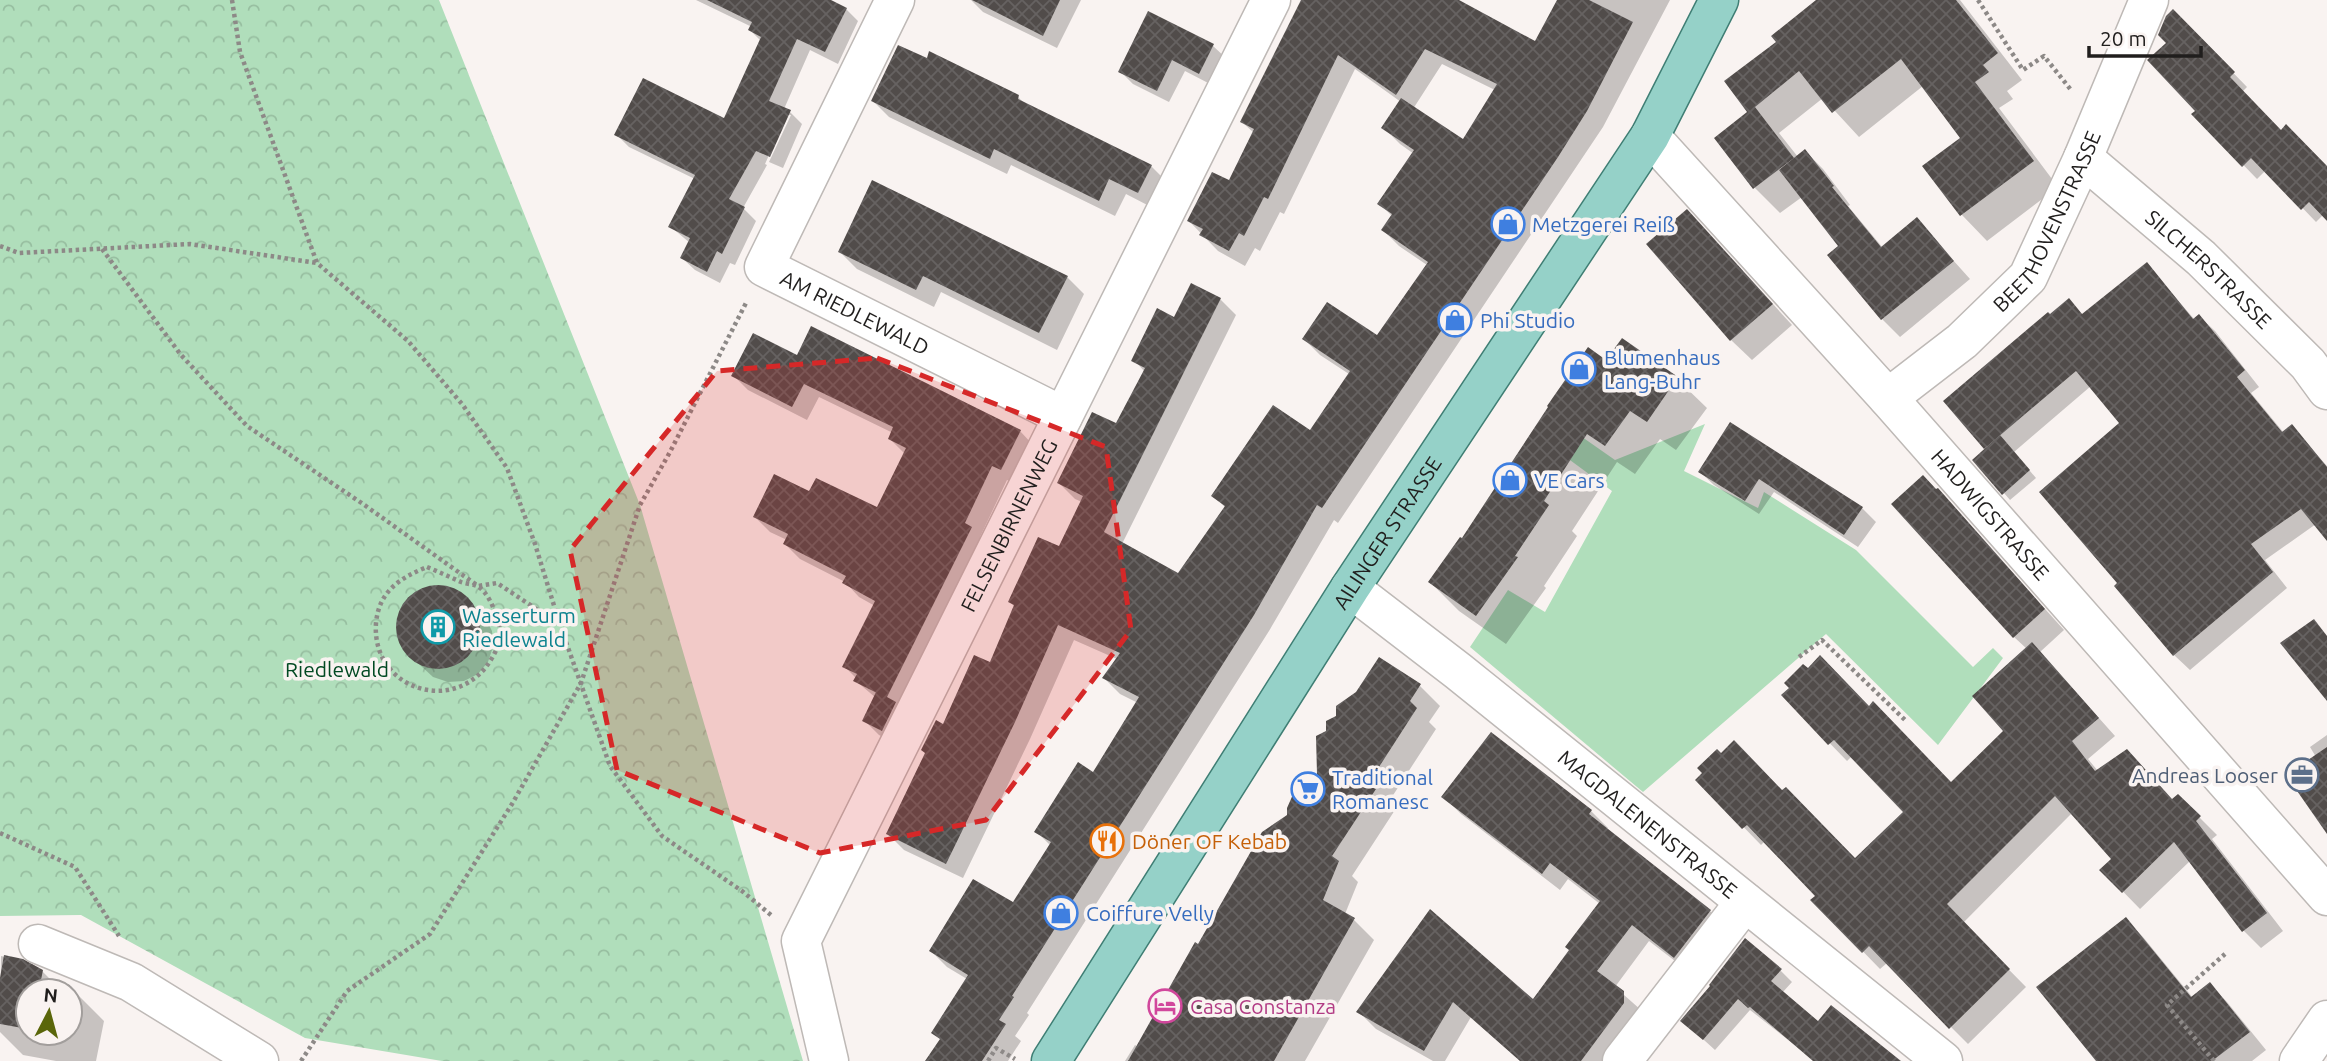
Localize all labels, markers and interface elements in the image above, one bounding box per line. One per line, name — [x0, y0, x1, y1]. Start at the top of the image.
scale bar — [2089, 14, 2201, 58]
text: 20 m — [2100, 26, 2147, 50]
street label: BEETHOVENSTRASSE — [1988, 127, 2105, 316]
shop icon: Metzgerei Reiß — [1489, 205, 1527, 243]
street label: SILCHERSTRASSE — [2141, 205, 2277, 333]
place label: Metzgerei Reiß — [1532, 212, 1675, 236]
street label: AM RIEDLEWALD — [777, 265, 933, 359]
shop icon: Phi Studio — [1436, 301, 1474, 339]
place label: Phi Studio — [1480, 308, 1575, 332]
place label: Blumenhaus Lang-Buhr — [1604, 345, 1720, 393]
shop icon: Blumenhaus Lang-Buhr — [1560, 350, 1598, 388]
street label: FELSENBIRNENWEG — [955, 435, 1062, 616]
street label: HADWIGSTRASSE — [1927, 444, 2054, 584]
street label: AILINGER STRASSE — [1328, 452, 1446, 613]
shop icon: VE Cars — [1491, 461, 1529, 499]
place label: VE Cars — [1534, 468, 1605, 492]
place label: Wasserturm Riedlewald — [462, 603, 576, 651]
building icon: Wasserturm Riedlewald — [419, 608, 457, 646]
park label: Riedlewald — [285, 657, 389, 681]
street label: MAGDALENENSTRASSE — [1554, 745, 1742, 903]
office icon: Andreas Looser — [2283, 756, 2321, 794]
place label: Andreas Looser — [2132, 763, 2278, 787]
place label: Traditional Romanesc — [1332, 765, 1433, 813]
supermarket icon: Traditional Romanesc — [1289, 770, 1327, 808]
restaurant icon: Döner OF Kebab — [1088, 822, 1126, 860]
place label: Döner OF Kebab — [1132, 829, 1287, 853]
shop icon: Coiffure Velly — [1042, 894, 1080, 932]
place label: Coiffure Velly — [1086, 901, 1214, 925]
north arrow — [14, 977, 84, 1047]
text: N — [43, 983, 59, 1007]
hotel icon: Casa Constanza — [1146, 987, 1184, 1025]
place label: Casa Constanza — [1190, 994, 1336, 1018]

